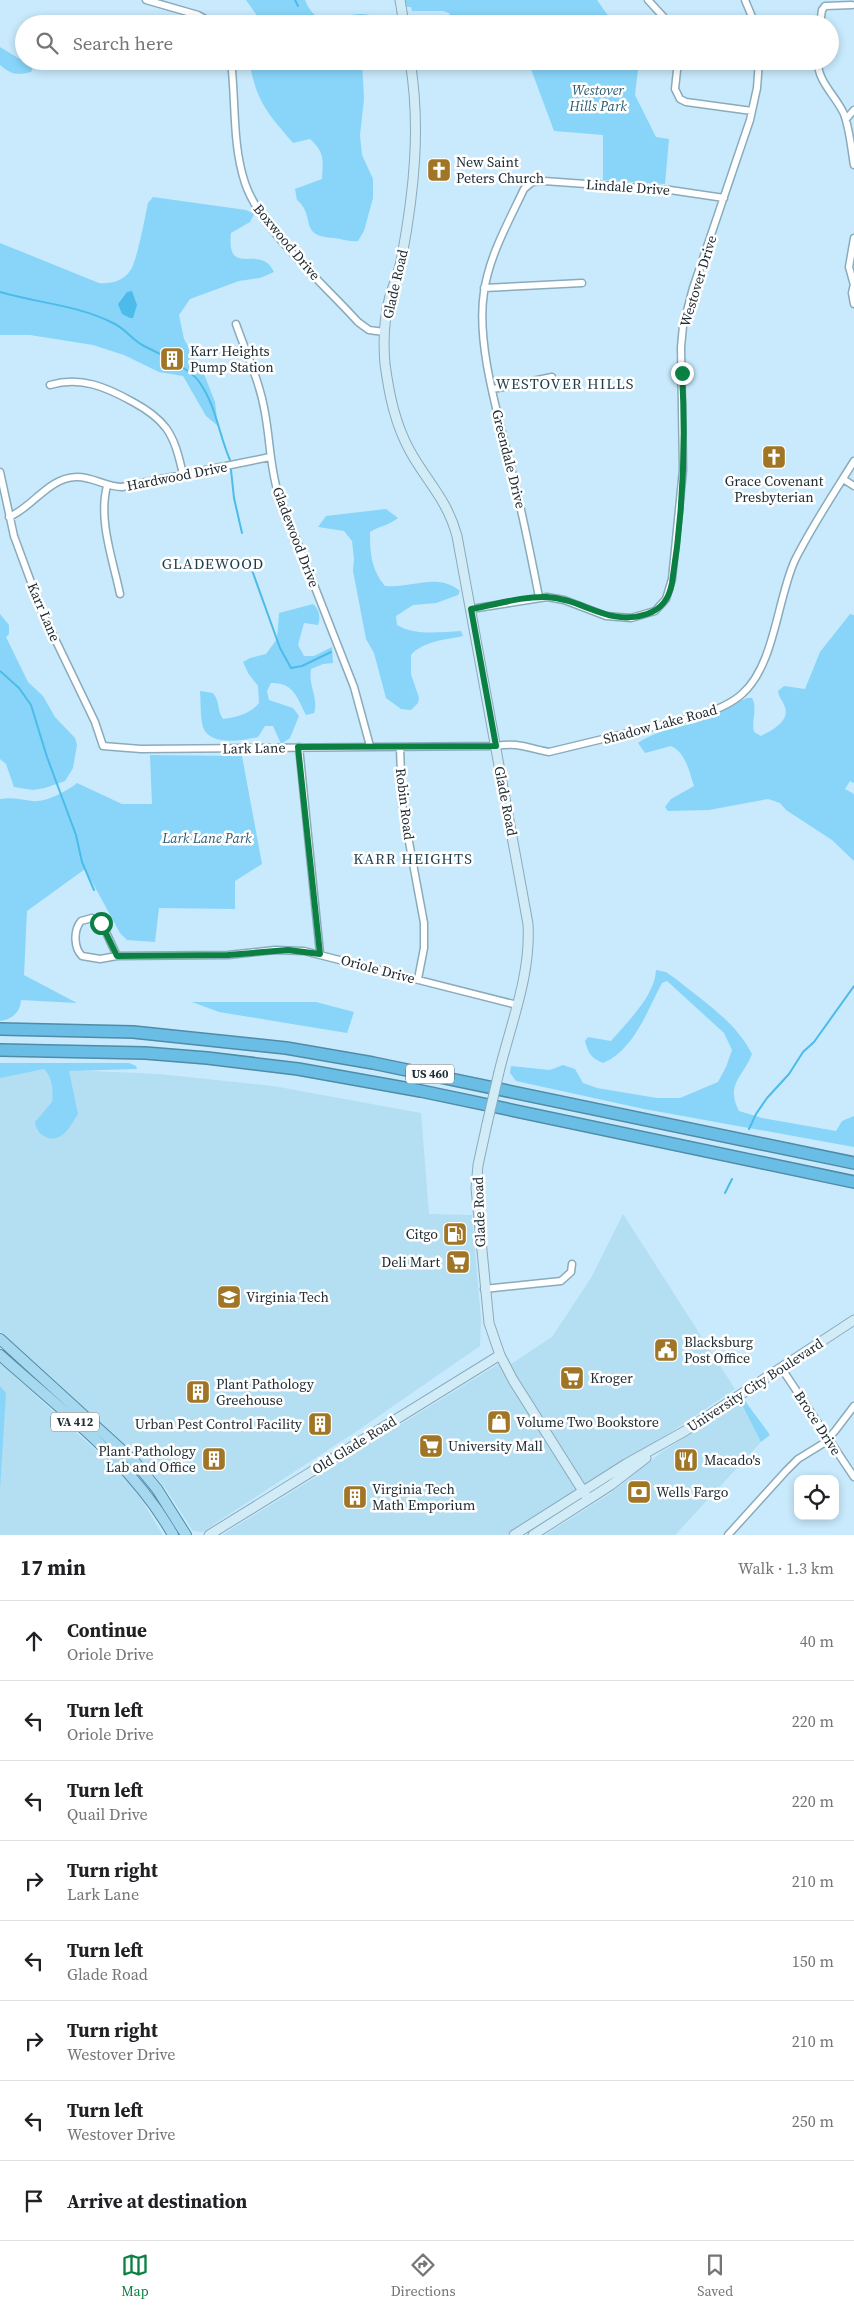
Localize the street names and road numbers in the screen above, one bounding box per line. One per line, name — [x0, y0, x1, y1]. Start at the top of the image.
street label: Lindale Drive — [585, 174, 671, 200]
street label: Boxwood Drive — [249, 199, 325, 285]
street label: Westover Drive — [675, 233, 721, 329]
street label: Glade Road — [377, 247, 413, 321]
street label: Greendale Drive — [487, 407, 531, 511]
street label: Hardwood Drive — [125, 456, 229, 496]
street label: Gladewood Drive — [268, 484, 324, 590]
street label: Karr Lane — [23, 579, 65, 645]
street label: Shadow Lake Road — [601, 699, 719, 749]
street label: Lark Lane — [222, 737, 286, 759]
street label: Glade Road — [489, 764, 523, 838]
street label: Robin Road — [391, 767, 419, 841]
street label: Oriole Drive — [339, 950, 417, 988]
road number: US 460 — [406, 1064, 454, 1084]
street label: Glade Road — [468, 1176, 490, 1248]
street label: University City Boulevard — [683, 1333, 827, 1437]
street label: Broce Drive — [790, 1387, 846, 1459]
street label: Old Glade Road — [308, 1411, 400, 1479]
road number: VA 412 — [51, 1412, 99, 1431]

